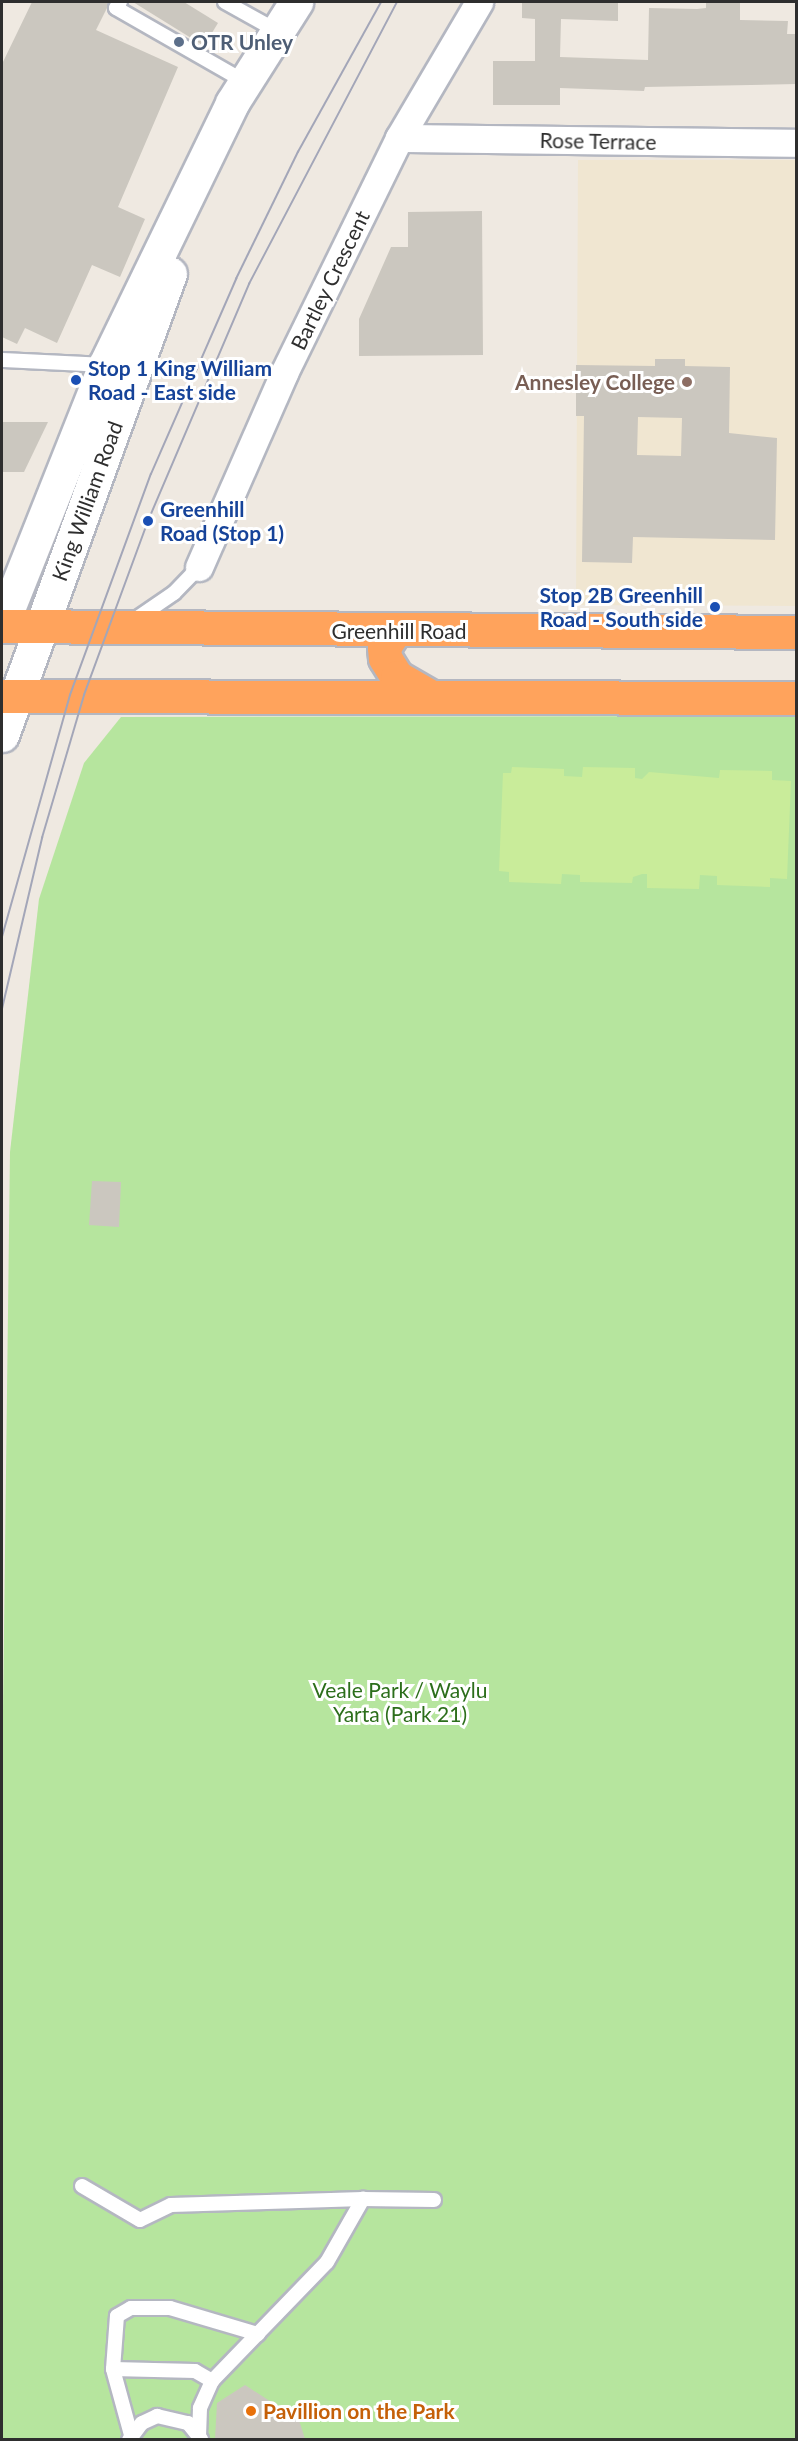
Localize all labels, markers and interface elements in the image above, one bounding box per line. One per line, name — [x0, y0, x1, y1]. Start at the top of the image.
place label: OTR Unley — [191, 29, 293, 55]
marker: OTR Unley — [172, 35, 186, 49]
street label: Rose Terrace — [539, 127, 657, 155]
street label: Bartley Crescent — [285, 206, 375, 354]
place label: Stop 1 King William Road - East side — [88, 355, 272, 405]
place label: Annesley College — [514, 369, 675, 395]
marker: Stop 1 King William Road - East side — [69, 373, 83, 387]
marker: Annesley College — [680, 375, 694, 389]
street label: King William Road — [46, 418, 128, 584]
place label: Greenhill Road (Stop 1) — [160, 496, 284, 546]
marker: Greenhill Road (Stop 1) — [141, 514, 155, 528]
place label: Stop 2B Greenhill Road - South side — [540, 582, 703, 632]
marker: Stop 2B Greenhill Road - South side — [708, 600, 722, 614]
street label: Greenhill Road — [332, 618, 466, 644]
park label: Veale Park / Waylu Yarta (Park 21) — [312, 1677, 488, 1727]
place label: Pavillion on the Park — [263, 2398, 455, 2424]
marker: Pavillion on the Park — [244, 2404, 258, 2418]

